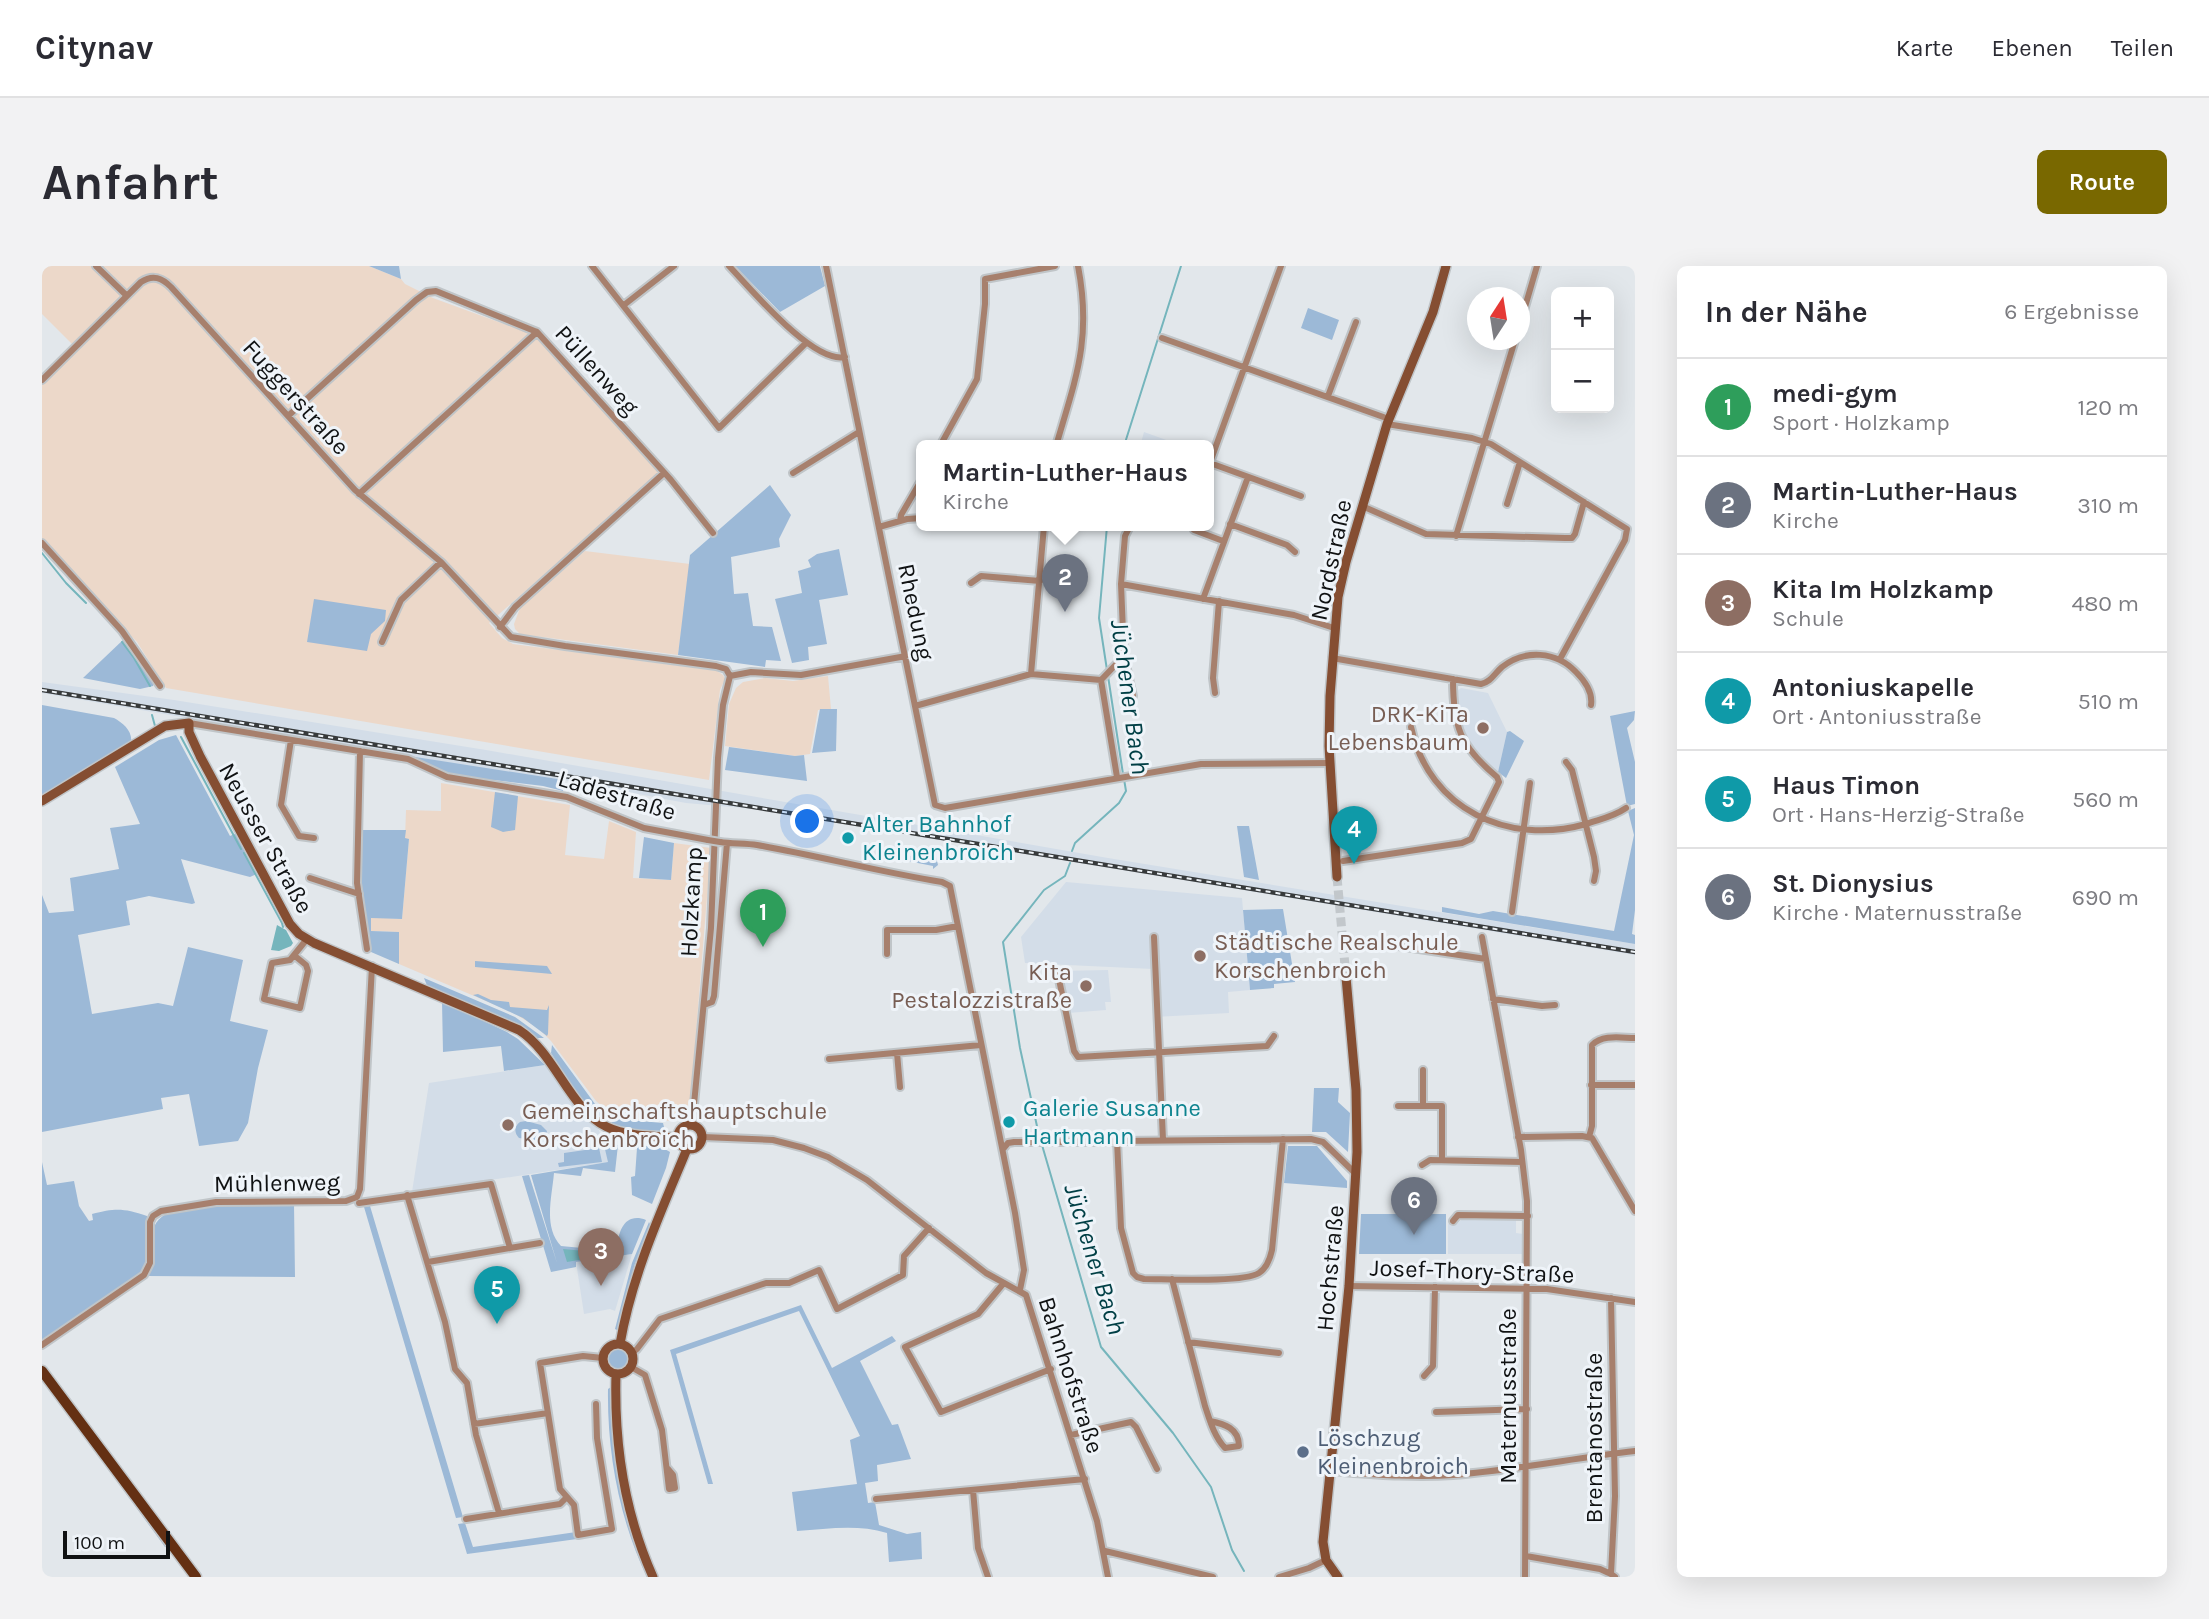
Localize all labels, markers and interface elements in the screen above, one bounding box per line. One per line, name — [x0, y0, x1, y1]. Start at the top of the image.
text: Citynav — [35, 29, 153, 67]
text: Karte — [1896, 34, 1953, 62]
text: Ebenen — [1991, 34, 2073, 62]
text: Teilen — [2111, 34, 2174, 62]
button: Route — [2037, 150, 2167, 214]
text: Anfahrt — [42, 154, 219, 211]
north arrow — [1467, 287, 1530, 350]
map controls — [1551, 287, 1614, 413]
button: + — [1551, 287, 1614, 350]
text: In der Nähe — [1705, 294, 1868, 330]
text: 6 Ergebnisse — [2004, 298, 2139, 325]
street label: Püllenweg — [549, 319, 645, 421]
street label: Fuggerstraße — [237, 334, 355, 460]
button: − — [1551, 350, 1614, 413]
text: medi-gym — [1772, 378, 1898, 409]
text: 1 — [1724, 394, 1732, 421]
text: 120 m — [2077, 394, 2139, 421]
text: Sport · Holzkamp — [1772, 409, 1950, 436]
popup — [916, 440, 1214, 531]
text: Martin-Luther-Haus — [942, 457, 1188, 488]
text: Martin-Luther-Haus — [1772, 476, 2018, 507]
text: Kirche — [942, 488, 1009, 515]
text: 2 — [1721, 492, 1735, 519]
text: 310 m — [2077, 492, 2139, 519]
street label: Nordstraße — [1305, 497, 1357, 623]
text: Kirche — [1772, 507, 1839, 534]
pin: 2 — [1042, 554, 1088, 612]
street label: Rhedung — [892, 561, 940, 663]
text: Kita Im Holzkamp — [1772, 574, 1994, 605]
text: 3 — [1721, 590, 1735, 617]
text: 480 m — [2071, 590, 2139, 617]
text: Schule — [1772, 605, 1844, 632]
water label: Jüchener Bach — [1104, 617, 1156, 777]
text: Antoniuskapelle — [1772, 672, 1974, 703]
text: 4 — [1721, 688, 1735, 715]
text: 510 m — [2078, 688, 2139, 715]
place label: DRK-KiTa Lebensbaum — [1327, 700, 1469, 756]
text: Ort · Antoniusstraße — [1772, 703, 1982, 730]
marker: DRK-KiTa Lebensbaum — [1475, 720, 1491, 736]
street label: Neusser Straße — [213, 758, 319, 918]
street label: Ladestraße — [555, 764, 679, 826]
text: Haus Timon — [1772, 770, 1920, 801]
text: 5 — [1721, 786, 1735, 813]
text: 560 m — [2072, 786, 2139, 813]
text: Ort · Hans-Herzig-Straße — [1772, 801, 2025, 828]
your location — [790, 804, 824, 838]
pin: 4 — [1331, 806, 1377, 864]
place label: Alter Bahnhof Kleinenbroich — [862, 810, 1014, 866]
marker: Alter Bahnhof Kleinenbroich — [840, 830, 856, 846]
street label: Holzkamp — [674, 846, 708, 958]
text: St. Dionysius — [1772, 868, 1934, 899]
text: 6 — [1721, 884, 1735, 911]
text: 690 m — [2072, 884, 2139, 911]
pin: 1 — [740, 889, 786, 947]
text: Kirche · Maternusstraße — [1772, 899, 2022, 926]
place label: Städtische Realschule Korschenbroich — [1214, 928, 1459, 984]
marker: Städtische Realschule Korschenbroich — [1192, 948, 1208, 964]
place label: Kita Pestalozzistraße — [891, 958, 1072, 1014]
marker: Kita Pestalozzistraße — [1078, 978, 1094, 994]
place label: Galerie Susanne Hartmann — [1023, 1094, 1201, 1150]
place label: Gemeinschaftshauptschule Korschenbroich — [522, 1097, 827, 1153]
marker: Galerie Susanne Hartmann — [1001, 1114, 1017, 1130]
marker: Gemeinschaftshauptschule Korschenbroich — [500, 1117, 516, 1133]
street label: Mühlenweg — [214, 1168, 341, 1198]
pin: 6 — [1391, 1177, 1437, 1235]
water label: Jüchener Bach — [1057, 1180, 1133, 1338]
street label: Hochstraße — [1311, 1204, 1349, 1332]
pin: 3 — [578, 1228, 624, 1286]
street label: Josef-Thory-Straße — [1369, 1253, 1575, 1289]
pin: 5 — [474, 1266, 520, 1324]
street label: Bahnhofstraße — [1033, 1293, 1109, 1457]
street label: Maternusstraße — [1494, 1308, 1522, 1484]
street label: Brentanostraße — [1580, 1353, 1608, 1523]
place label: Löschzug Kleinenbroich — [1317, 1424, 1469, 1480]
marker: Löschzug Kleinenbroich — [1295, 1444, 1311, 1460]
scale bar — [63, 1528, 170, 1560]
text: 100 m — [74, 1532, 125, 1554]

